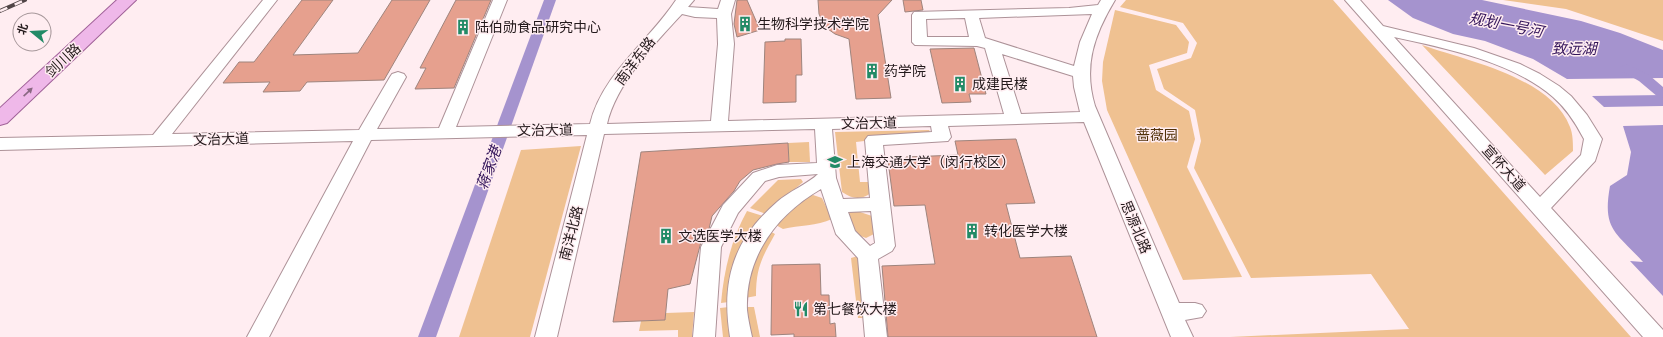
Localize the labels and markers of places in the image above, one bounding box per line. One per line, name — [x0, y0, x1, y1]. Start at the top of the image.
building icon: 生物科学技术学院 — [736, 15, 754, 33]
place label: 生物科学技术学院 — [757, 16, 869, 33]
building icon: 陆伯勋食品研究中心 — [454, 18, 472, 36]
place label: 陆伯勋食品研究中心 — [475, 19, 601, 36]
building icon: 药学院 — [863, 62, 881, 80]
place label: 药学院 — [884, 63, 926, 80]
building icon: 成建民楼 — [951, 75, 969, 93]
place label: 成建民楼 — [972, 76, 1028, 93]
school or university icon: 上海交通大学（闵行校区） — [826, 153, 844, 171]
place label: 上海交通大学（闵行校区） — [847, 154, 1015, 171]
building icon: 转化医学大楼 — [963, 222, 981, 240]
place label: 转化医学大楼 — [984, 223, 1068, 240]
building icon: 文选医学大楼 — [657, 227, 675, 245]
place label: 文选医学大楼 — [678, 228, 762, 245]
restaurant icon: 第七餐饮大楼 — [792, 300, 810, 318]
place label: 第七餐饮大楼 — [813, 301, 897, 318]

